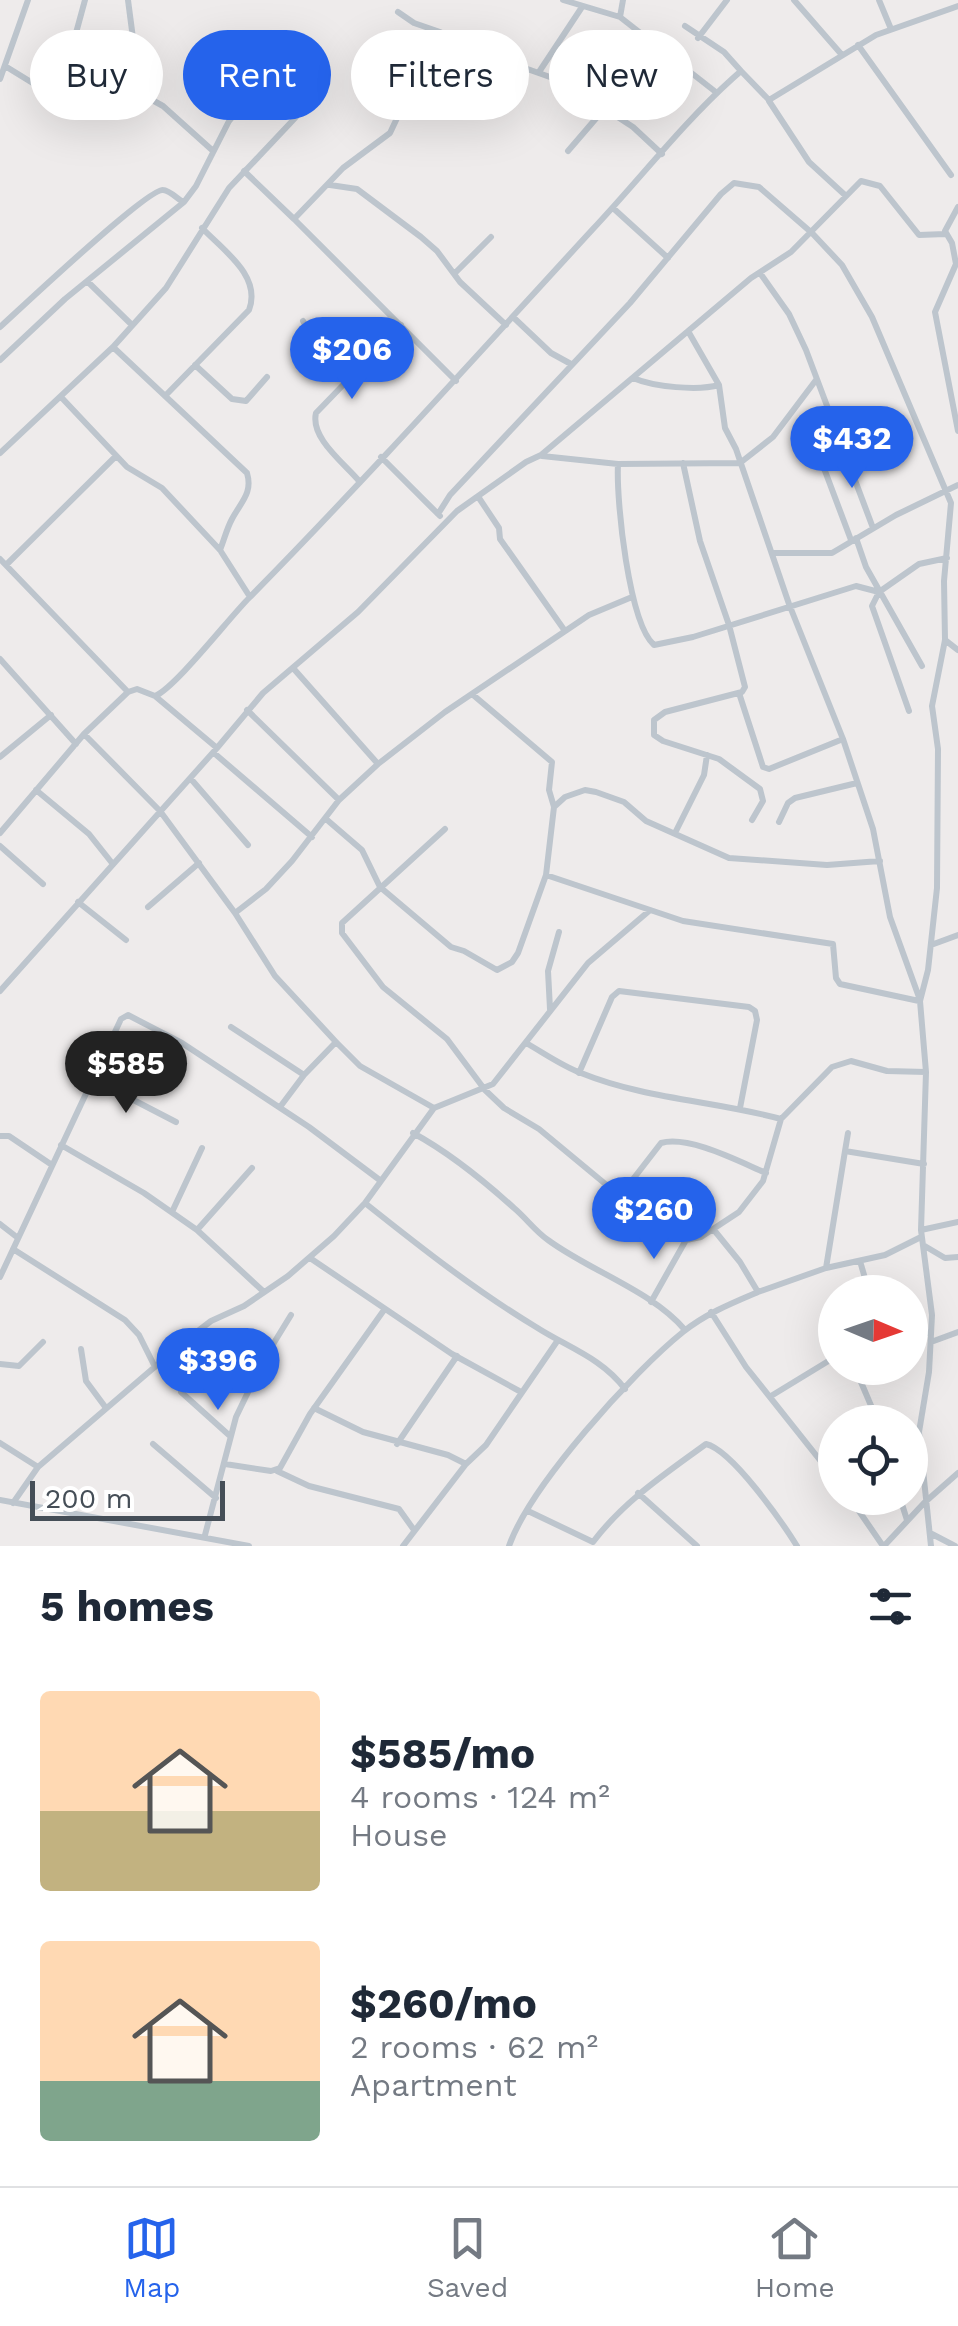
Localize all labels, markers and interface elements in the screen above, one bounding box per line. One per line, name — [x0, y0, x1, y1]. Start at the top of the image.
chip: Buy — [30, 30, 163, 120]
chip: Rent — [183, 30, 331, 120]
chip: Filters — [351, 30, 529, 120]
chip: New — [549, 30, 693, 120]
pin: $206 — [293, 317, 411, 402]
text: $206 — [312, 330, 392, 368]
pin: $432 — [793, 406, 911, 491]
text: $432 — [812, 419, 892, 457]
pin: $585 — [67, 1031, 185, 1116]
text: $585 — [87, 1044, 165, 1082]
pin: $260 — [595, 1177, 713, 1262]
text: $260 — [614, 1190, 694, 1228]
north arrow — [818, 1275, 928, 1385]
map controls — [818, 1275, 928, 1515]
pin: $396 — [159, 1328, 277, 1413]
text: $396 — [179, 1341, 257, 1379]
button: locate — [818, 1405, 928, 1515]
scale bar — [30, 1476, 225, 1520]
text: 200 m — [45, 1482, 132, 1515]
icon: filters — [863, 1579, 918, 1634]
text: 5 homes — [40, 1582, 214, 1631]
text: $585/mo — [350, 1729, 535, 1778]
icon: home — [120, 1731, 240, 1851]
text: 4 rooms · 124 m² — [350, 1778, 610, 1816]
text: House — [350, 1816, 448, 1854]
text: $260/mo — [350, 1979, 537, 2028]
icon: home — [120, 1981, 240, 2101]
text: 2 rooms · 62 m² — [350, 2028, 598, 2066]
text: Apartment — [350, 2066, 517, 2104]
tab: Map — [123, 2211, 180, 2304]
tab: Saved — [427, 2211, 508, 2304]
tab: Home — [755, 2211, 835, 2304]

